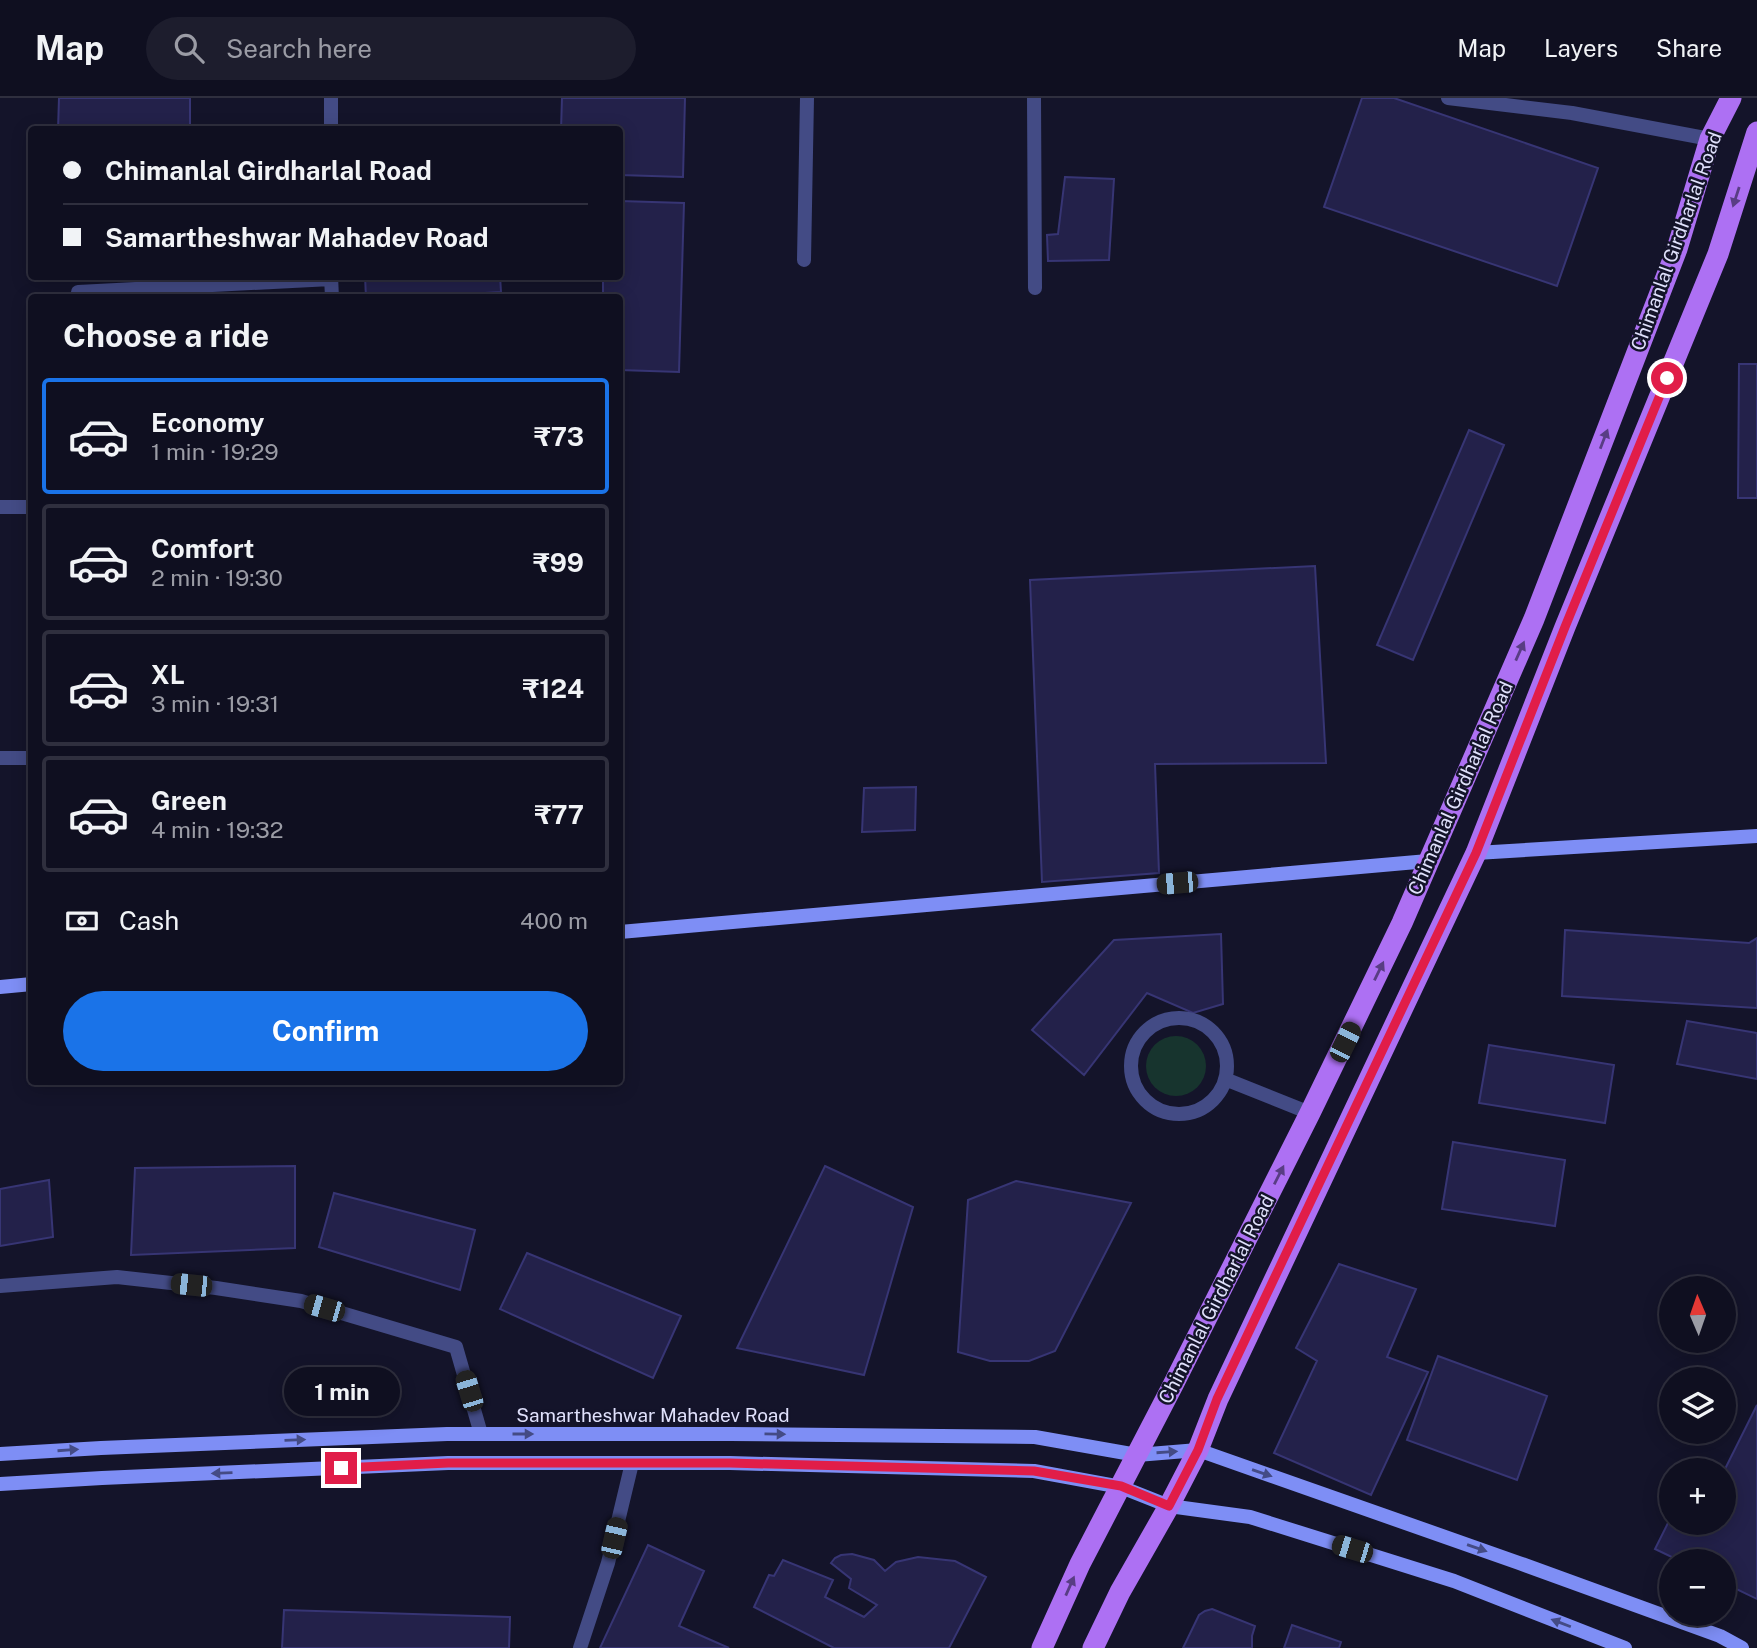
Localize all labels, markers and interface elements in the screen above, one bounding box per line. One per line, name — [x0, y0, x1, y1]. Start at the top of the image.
search box — [146, 17, 636, 80]
text: Map — [35, 29, 104, 67]
icon: search — [170, 29, 208, 67]
text: Search here — [226, 33, 372, 64]
text: Map — [1457, 34, 1506, 62]
text: Layers — [1544, 34, 1618, 62]
text: Share — [1656, 34, 1722, 62]
street label: Chimanlal Girdharlal Road — [1626, 129, 1726, 353]
text: Chimanlal Girdharlal Road — [105, 155, 432, 186]
one-way arrow — [1730, 186, 1741, 207]
text: Samartheshwar Mahadev Road — [105, 222, 488, 253]
text: Choose a ride — [63, 317, 269, 354]
route start — [1651, 362, 1683, 394]
icon: car — [67, 405, 130, 468]
text: Economy — [151, 407, 264, 438]
text: ₹73 — [534, 421, 584, 452]
one-way arrow — [1598, 429, 1609, 450]
text: 1 min · 19:29 — [151, 438, 279, 465]
icon: car — [67, 531, 130, 594]
text: Comfort — [151, 533, 254, 564]
text: ₹99 — [533, 547, 584, 578]
text: 2 min · 19:30 — [151, 564, 283, 591]
one-way arrow — [1515, 640, 1526, 661]
icon: car — [67, 657, 130, 720]
text: XL — [151, 659, 185, 690]
text: ₹124 — [523, 673, 584, 704]
street label: Chimanlal Girdharlal Road — [1403, 678, 1517, 898]
text: 3 min · 19:31 — [151, 690, 279, 717]
icon: car — [67, 783, 130, 846]
text: Green — [151, 785, 227, 816]
text: ₹77 — [535, 799, 584, 830]
text: 4 min · 19:32 — [151, 816, 283, 843]
car — [1156, 871, 1199, 895]
icon: cash — [63, 902, 101, 940]
text: Cash — [119, 905, 179, 936]
text: 400 m — [520, 907, 588, 934]
one-way arrow — [1373, 961, 1384, 981]
button: Confirm — [63, 991, 588, 1071]
car — [1327, 1019, 1364, 1065]
one-way arrow — [1273, 1165, 1284, 1185]
street label: Chimanlal Girdharlal Road — [1154, 1191, 1278, 1407]
car — [170, 1272, 213, 1298]
north arrow — [1659, 1276, 1736, 1353]
map controls — [1659, 1276, 1736, 1626]
car — [301, 1292, 348, 1324]
callout: 1 min — [283, 1366, 399, 1416]
button: layers — [1659, 1367, 1736, 1444]
car — [453, 1368, 486, 1414]
text: 1 min — [314, 1378, 370, 1405]
street label: Samartheshwar Mahadev Road — [516, 1404, 790, 1426]
one-way arrow — [512, 1428, 534, 1440]
one-way arrow — [764, 1428, 786, 1440]
one-way arrow — [285, 1434, 307, 1445]
one-way arrow — [57, 1444, 79, 1455]
one-way arrow — [1157, 1447, 1179, 1458]
route end — [325, 1452, 357, 1484]
button: + — [1659, 1458, 1736, 1535]
one-way arrow — [211, 1467, 233, 1478]
one-way arrow — [1252, 1468, 1273, 1479]
car — [600, 1515, 629, 1561]
car — [1329, 1533, 1376, 1565]
one-way arrow — [1466, 1543, 1487, 1554]
button: − — [1659, 1549, 1736, 1626]
one-way arrow — [1064, 1576, 1076, 1596]
one-way arrow — [1551, 1618, 1572, 1629]

